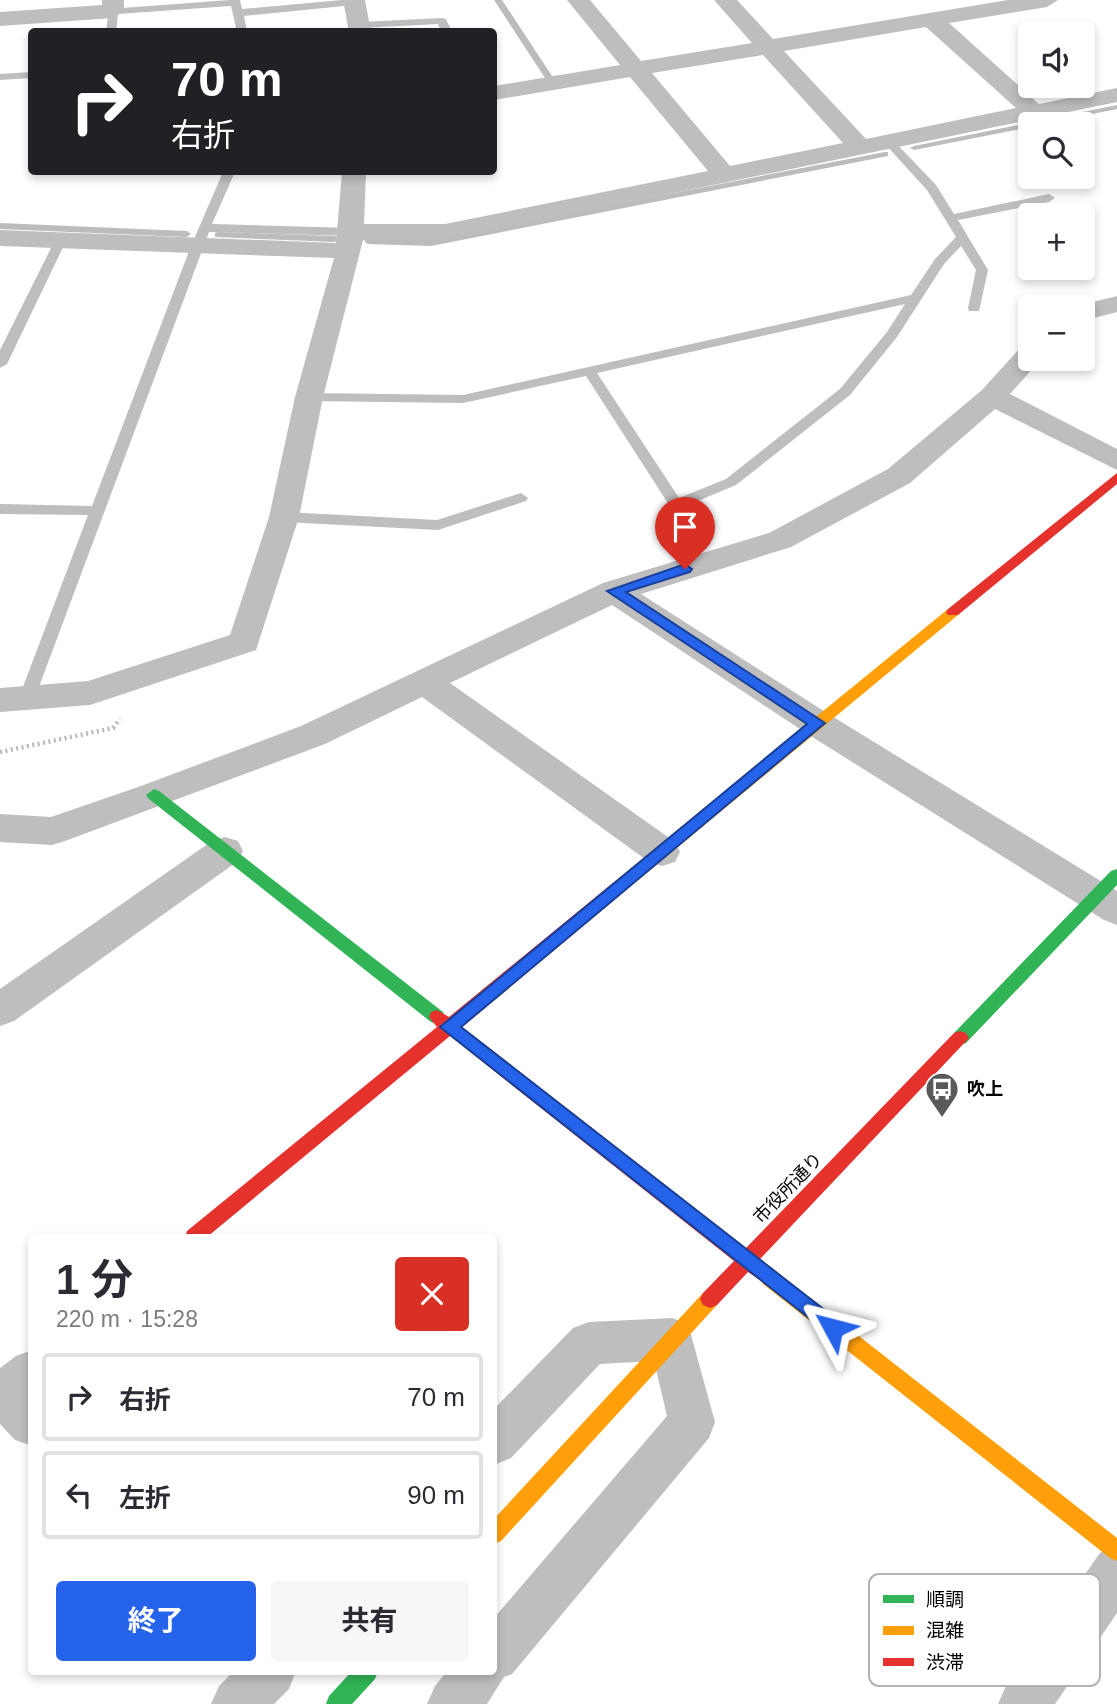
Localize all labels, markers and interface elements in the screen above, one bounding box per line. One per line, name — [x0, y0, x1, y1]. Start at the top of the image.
map controls — [1018, 21, 1095, 371]
button: sound — [1018, 21, 1095, 98]
text: 70 m — [171, 52, 283, 106]
icon: right — [56, 56, 147, 147]
button: search — [1018, 112, 1095, 189]
text: 右折 — [171, 117, 235, 153]
button: + — [1018, 203, 1095, 280]
button: − — [1018, 294, 1095, 371]
pin — [655, 497, 715, 569]
icon: arrive — [666, 508, 704, 546]
bus stop icon: 吹上 — [923, 1070, 961, 1119]
place label: 吹上 — [967, 1079, 1003, 1099]
street label: 市役所通り — [750, 1149, 826, 1227]
text: 1 分 — [56, 1256, 133, 1303]
button: close — [395, 1257, 469, 1331]
position arrow — [796, 1291, 870, 1365]
text: 220 m · 15:28 — [56, 1306, 198, 1332]
icon: right — [60, 1378, 98, 1416]
text: 70 m — [407, 1382, 465, 1412]
text: 右折 — [119, 1385, 171, 1415]
icon: left — [60, 1476, 98, 1514]
text: 90 m — [407, 1480, 465, 1510]
text: 左折 — [119, 1483, 171, 1513]
legend — [869, 1574, 1100, 1686]
button: 終了 — [56, 1581, 256, 1661]
button: 共有 — [270, 1581, 469, 1661]
text: 順調 — [926, 1589, 964, 1610]
text: 混雑 — [926, 1620, 964, 1641]
text: 渋滞 — [926, 1652, 964, 1673]

